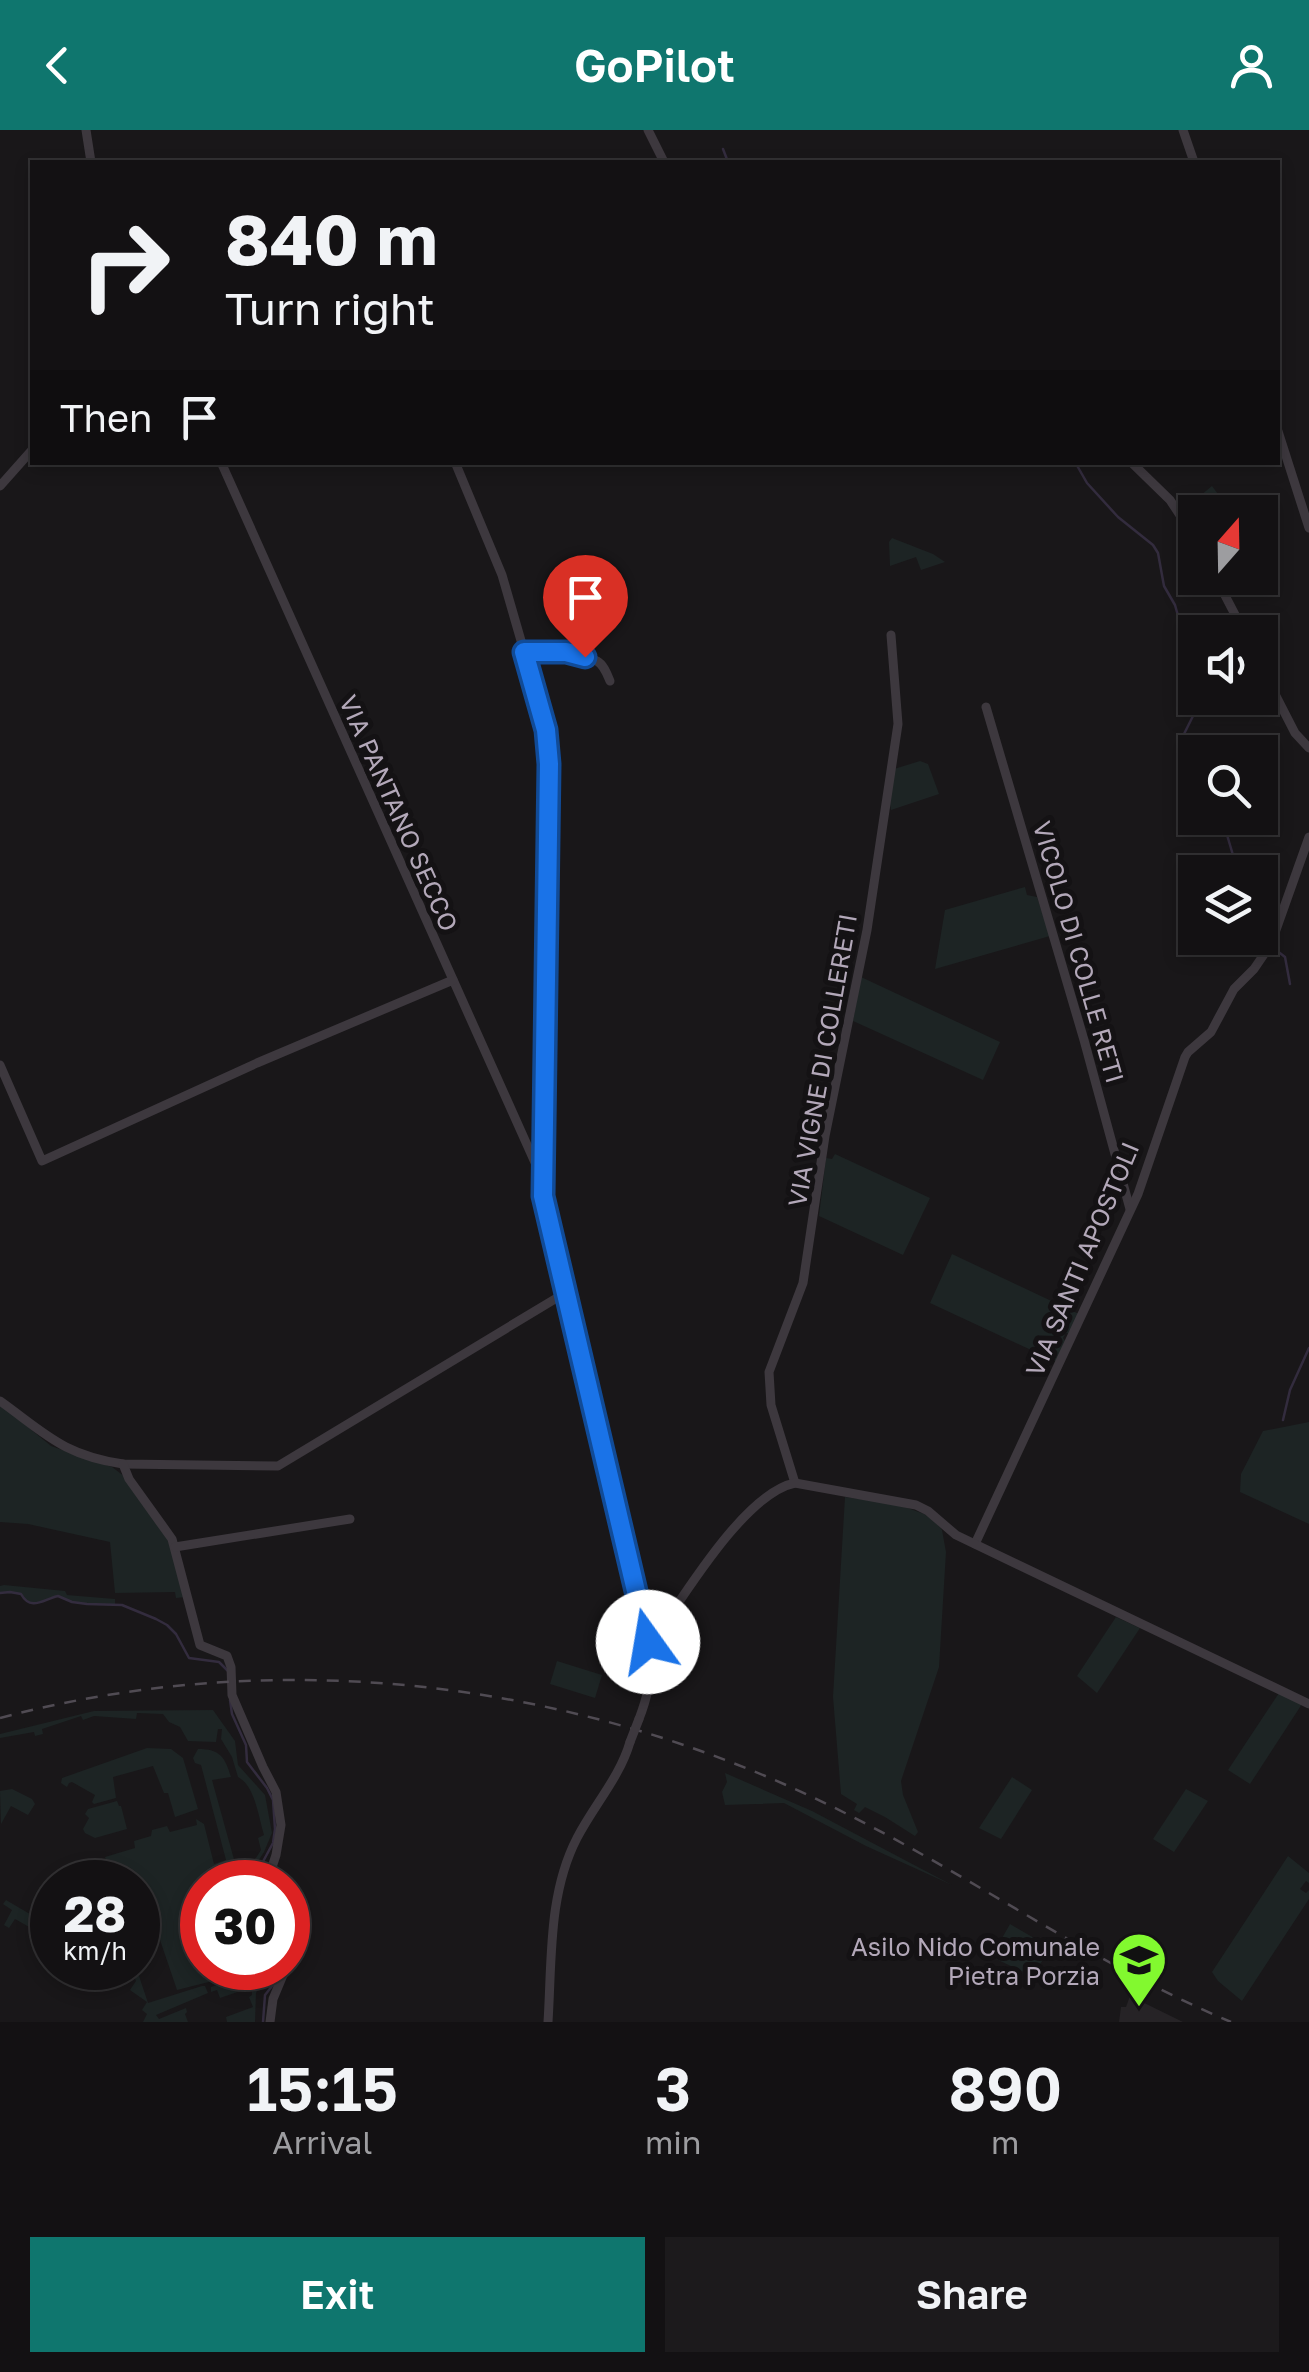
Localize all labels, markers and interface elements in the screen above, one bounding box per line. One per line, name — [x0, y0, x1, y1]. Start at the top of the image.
icon: back — [30, 38, 85, 93]
text: GoPilot — [574, 38, 735, 92]
icon: person — [1224, 38, 1279, 93]
text: 840 m — [225, 196, 438, 280]
icon: right — [60, 200, 190, 330]
text: Turn right — [225, 281, 435, 335]
icon: arrive — [172, 390, 227, 445]
text: Then — [60, 395, 152, 440]
north arrow — [1178, 495, 1278, 595]
map controls — [1178, 495, 1278, 955]
pin — [543, 555, 628, 658]
icon: arrive — [558, 570, 613, 625]
button: sound — [1178, 615, 1278, 715]
street label: VIA PANTANO SECCO — [333, 690, 465, 936]
button: search — [1178, 735, 1278, 835]
street label: VICOLO DI COLLE RETI — [1027, 817, 1131, 1087]
button: layers — [1178, 855, 1278, 955]
street label: VIA VIGNE DI COLLERETI — [781, 911, 863, 1209]
street label: VIA SANTI APOSTOLI — [1019, 1137, 1145, 1381]
position arrow — [596, 1590, 700, 1694]
speed limit sign: 30 — [180, 1860, 310, 1990]
text: 28 — [64, 1883, 126, 1943]
school or university icon: Asilo Nido Comunale Pietra Porzia — [1109, 1930, 1169, 2009]
place label: Asilo Nido Comunale Pietra Porzia — [851, 1931, 1100, 1991]
text: km/h — [63, 1935, 127, 1966]
text: 15:15 — [247, 2052, 398, 2124]
text: 3 — [655, 2052, 691, 2124]
text: 890 — [948, 2052, 1062, 2124]
text: Arrival — [272, 2123, 373, 2161]
text: min — [645, 2123, 701, 2161]
text: m — [991, 2123, 1019, 2161]
button: Exit — [30, 2237, 645, 2352]
button: Share — [665, 2237, 1279, 2352]

